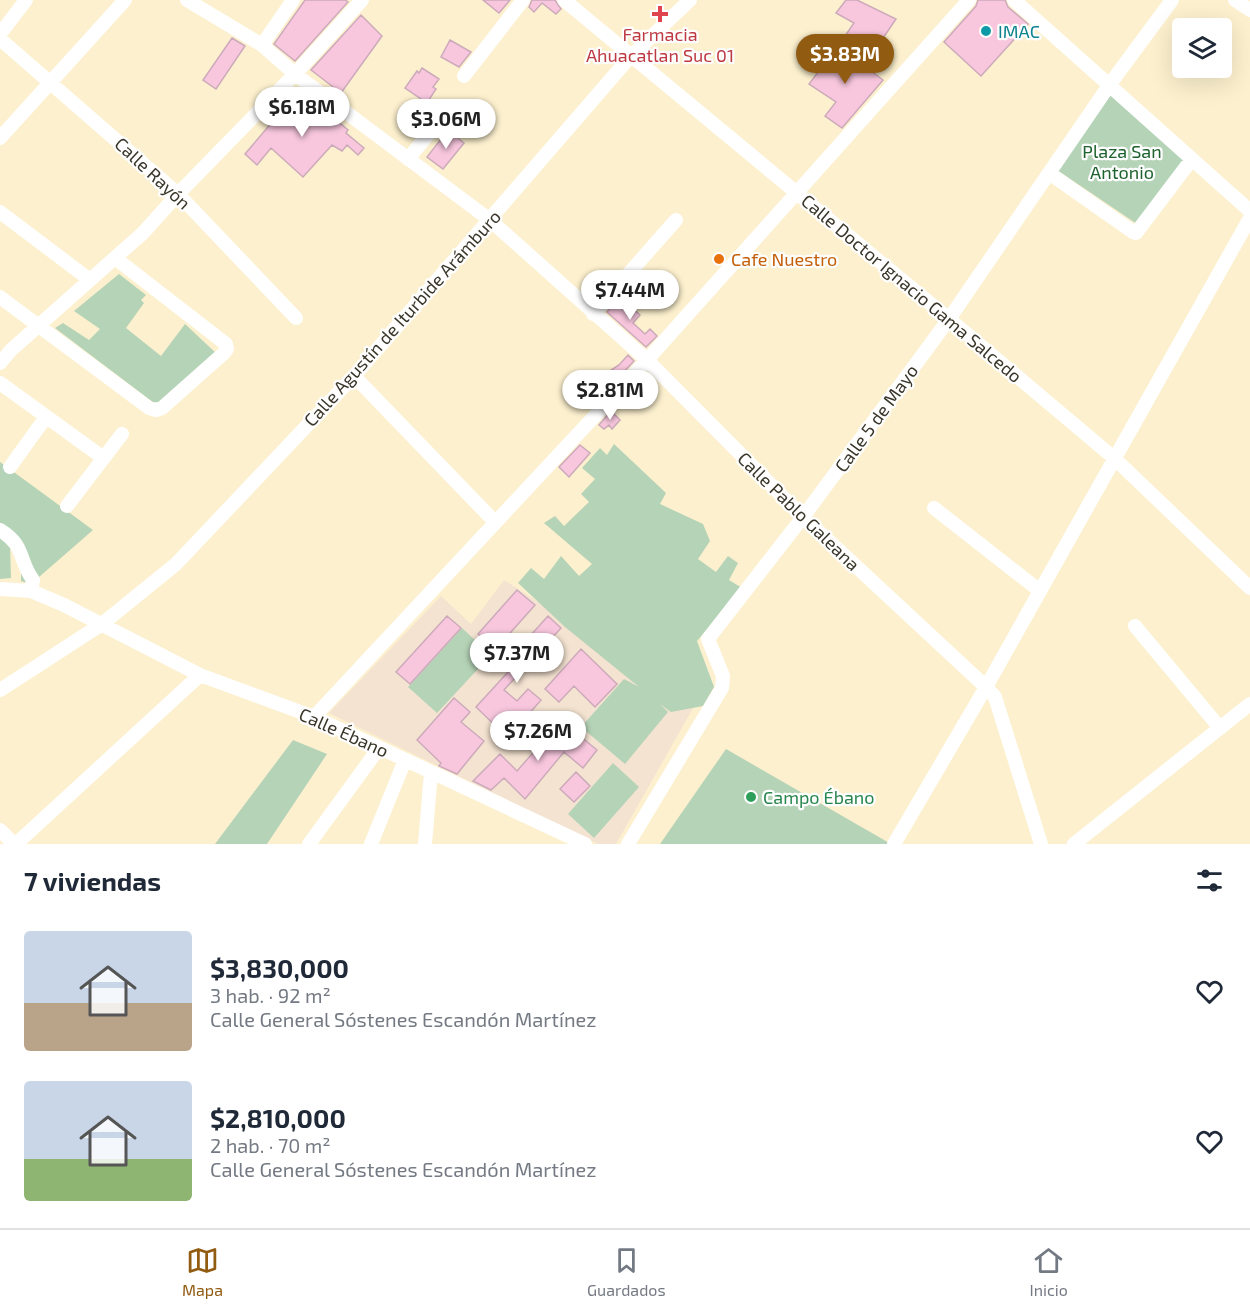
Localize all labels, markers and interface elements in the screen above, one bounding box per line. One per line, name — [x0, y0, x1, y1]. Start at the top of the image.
marker: Farmacia Ahuacatlan Suc 01 — [653, 7, 667, 21]
map controls — [1172, 18, 1232, 78]
button: layers — [1172, 18, 1232, 78]
place label: IMAC — [998, 20, 1040, 42]
place label: Farmacia Ahuacatlan Suc 01 — [586, 23, 734, 66]
marker: IMAC — [979, 24, 993, 38]
pin: $3.83M — [796, 34, 894, 85]
text: $3.83M — [810, 41, 880, 65]
pin: $6.18M — [253, 87, 351, 138]
text: $6.18M — [269, 94, 335, 118]
pin: $3.06M — [397, 99, 495, 150]
text: $3.06M — [411, 106, 481, 130]
street label: Calle Rayón — [111, 132, 195, 214]
park label: Plaza San Antonio — [1082, 140, 1162, 183]
street label: Calle Doctor Ignacio Gama Salcedo — [797, 189, 1027, 387]
street label: Calle Agustín de Iturbide Arámburo — [299, 205, 505, 431]
place label: Cafe Nuestro — [731, 248, 837, 270]
marker: Cafe Nuestro — [712, 252, 726, 266]
pin: $7.44M — [581, 270, 679, 321]
text: $7.44M — [595, 277, 665, 301]
street label: Calle 5 de Mayo — [830, 360, 922, 476]
pin: $2.81M — [561, 370, 659, 421]
text: $2.81M — [576, 377, 644, 401]
street label: Calle Pablo Galeana — [733, 447, 865, 575]
pin: $7.37M — [468, 633, 566, 684]
text: $7.37M — [484, 640, 550, 664]
street label: Calle Ébano — [296, 703, 392, 761]
pin: $7.26M — [489, 711, 587, 762]
text: $7.26M — [504, 718, 572, 742]
place label: Campo Ébano — [763, 786, 875, 808]
marker: Campo Ébano — [744, 790, 758, 804]
icon: filters — [1193, 864, 1226, 897]
text: 7 viviendas — [24, 865, 161, 896]
text: $3,830,000 — [210, 952, 349, 983]
icon: home — [72, 955, 144, 1027]
icon: heart — [1193, 975, 1226, 1008]
text: 3 hab. · 92 m² — [210, 983, 331, 1007]
text: Calle General Sóstenes Escandón Martínez — [210, 1007, 596, 1031]
text: $2,810,000 — [210, 1102, 346, 1133]
icon: home — [72, 1105, 144, 1177]
icon: heart — [1193, 1125, 1226, 1158]
text: 2 hab. · 70 m² — [210, 1133, 330, 1157]
text: Calle General Sóstenes Escandón Martínez — [210, 1157, 596, 1181]
tab: Mapa — [182, 1244, 223, 1299]
tab: Guardados — [587, 1244, 666, 1299]
tab: Inicio — [1030, 1244, 1068, 1299]

